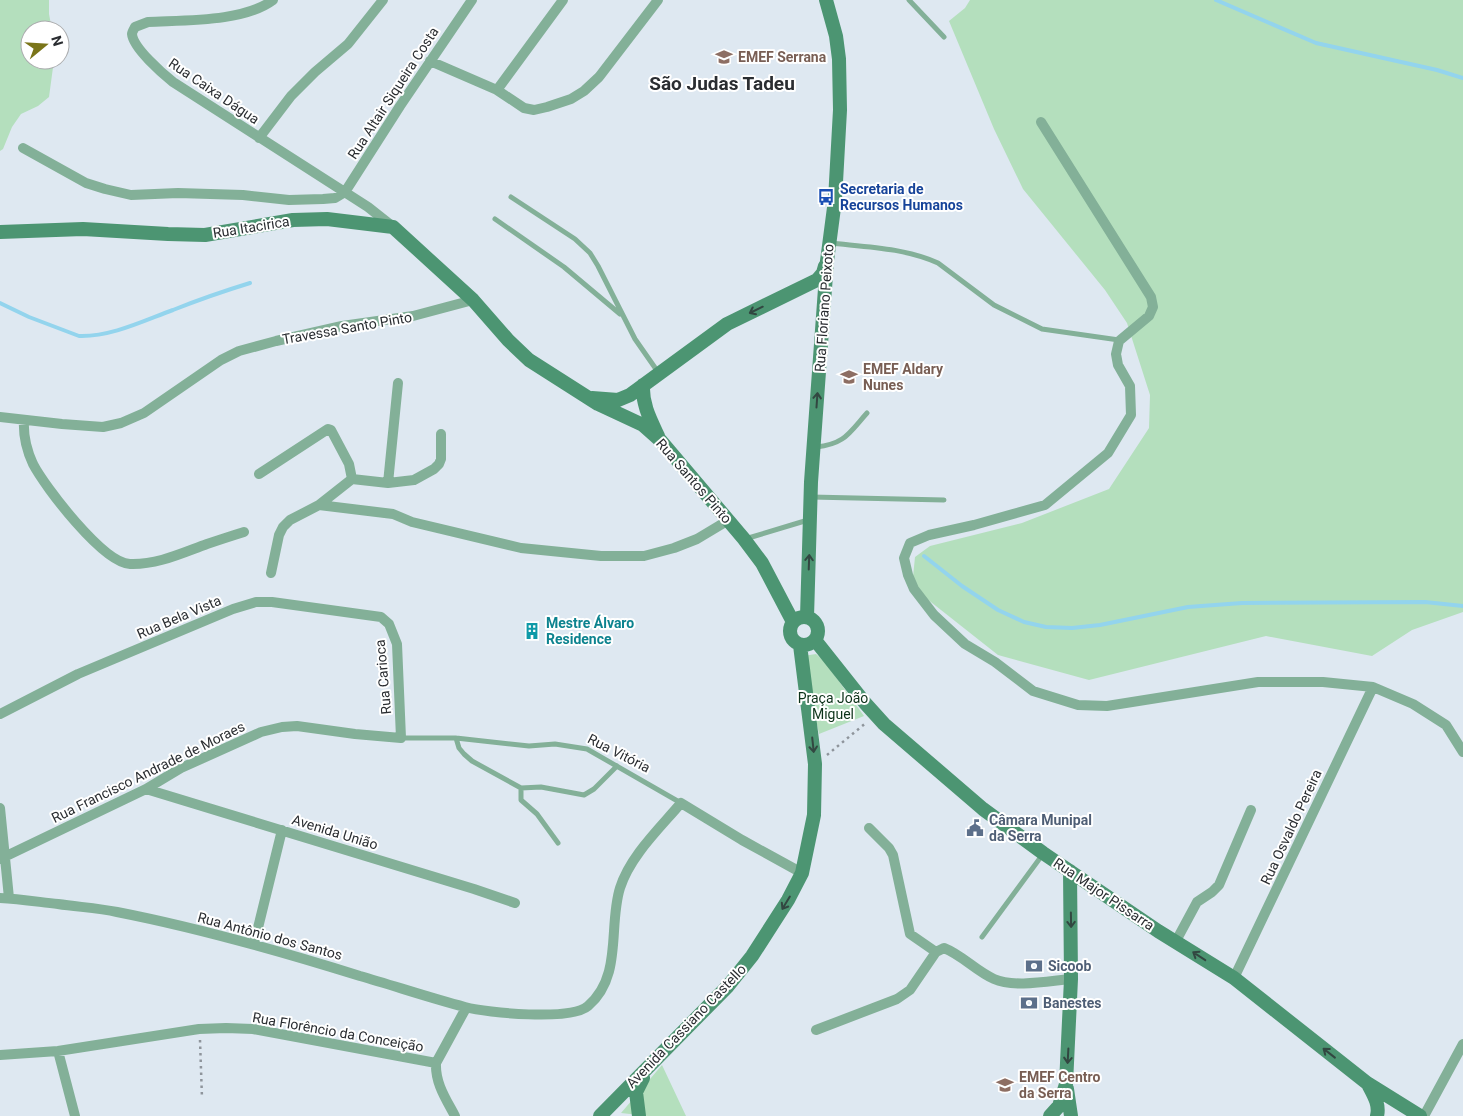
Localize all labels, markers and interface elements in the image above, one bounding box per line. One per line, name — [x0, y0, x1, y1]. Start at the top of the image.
north arrow — [20, 20, 70, 70]
street label: Rua Altair Siqueira Costa — [344, 24, 442, 162]
text: N — [48, 34, 67, 48]
school or university icon: EMEF Serrana — [714, 47, 734, 67]
place label: EMEF Serrana — [738, 49, 827, 65]
street label: Rua Caixa Dágua — [166, 55, 262, 127]
district label: São Judas Tadeu — [649, 72, 795, 95]
place label: Secretaria de Recursos Humanos — [840, 181, 963, 213]
bus stop icon: Secretaria de Recursos Humanos — [816, 187, 836, 207]
street label: Rua Itacirica — [212, 213, 290, 241]
street label: Rua Floriano Peixoto — [812, 243, 836, 373]
one-way arrow — [749, 306, 764, 315]
street label: Travessa Santo Pinto — [281, 309, 413, 347]
place label: EMEF Aldary Nunes — [863, 361, 944, 393]
school or university icon: EMEF Aldary Nunes — [839, 367, 859, 387]
one-way arrow — [813, 393, 822, 409]
street label: Rua Santos Pinto — [653, 436, 735, 526]
one-way arrow — [804, 555, 814, 571]
street label: Rua Bela Vista — [135, 592, 223, 642]
place label: Mestre Álvaro Residence — [546, 614, 634, 647]
building icon: Mestre Álvaro Residence — [522, 621, 542, 641]
street label: Rua Carioca — [372, 639, 394, 715]
park label: Praça João Miguel — [798, 690, 868, 722]
street label: Rua Francisco Andrade de Moraes — [49, 718, 247, 826]
street label: Rua Vitória — [585, 730, 653, 776]
one-way arrow — [808, 737, 818, 753]
street label: Rua Osvaldo Pereira — [1257, 767, 1325, 887]
street label: Avenida União — [290, 811, 380, 853]
place label: Câmara Munipal da Serra — [989, 812, 1092, 844]
public building icon: Câmara Munipal da Serra — [965, 818, 985, 838]
street label: Rua Major Pissarra — [1051, 854, 1157, 934]
one-way arrow — [781, 895, 791, 909]
street label: Rua Antônio dos Santos — [196, 909, 344, 963]
one-way arrow — [1066, 912, 1076, 928]
one-way arrow — [1192, 951, 1206, 961]
bank icon: Sicoob — [1024, 956, 1044, 976]
place label: Sicoob — [1048, 958, 1091, 974]
street label: Avenida Cassiano Castello — [623, 961, 749, 1091]
bank icon: Banestes — [1019, 993, 1039, 1013]
place label: Banestes — [1043, 995, 1102, 1011]
street label: Rua Florêncio da Conceição — [251, 1009, 425, 1055]
one-way arrow — [1063, 1048, 1072, 1064]
one-way arrow — [1323, 1048, 1336, 1059]
place label: EMEF Centro da Serra — [1019, 1069, 1100, 1101]
school or university icon: EMEF Centro da Serra — [995, 1075, 1015, 1095]

